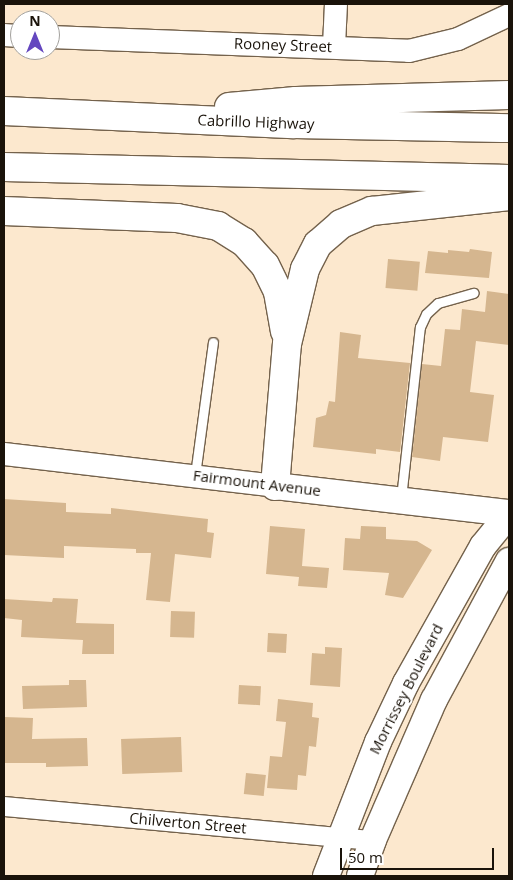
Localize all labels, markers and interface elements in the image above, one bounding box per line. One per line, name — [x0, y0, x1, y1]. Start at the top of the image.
north arrow — [10, 10, 60, 60]
text: N — [29, 11, 41, 30]
street label: Rooney Street — [234, 34, 332, 56]
street label: Cabrillo Highway — [197, 111, 315, 133]
street label: Fairmount Avenue — [192, 466, 322, 500]
street label: Morrissey Boulevard — [365, 621, 447, 757]
street label: Chilverton Street — [129, 809, 247, 837]
scale bar — [343, 838, 497, 870]
text: 50 m — [348, 847, 383, 867]

